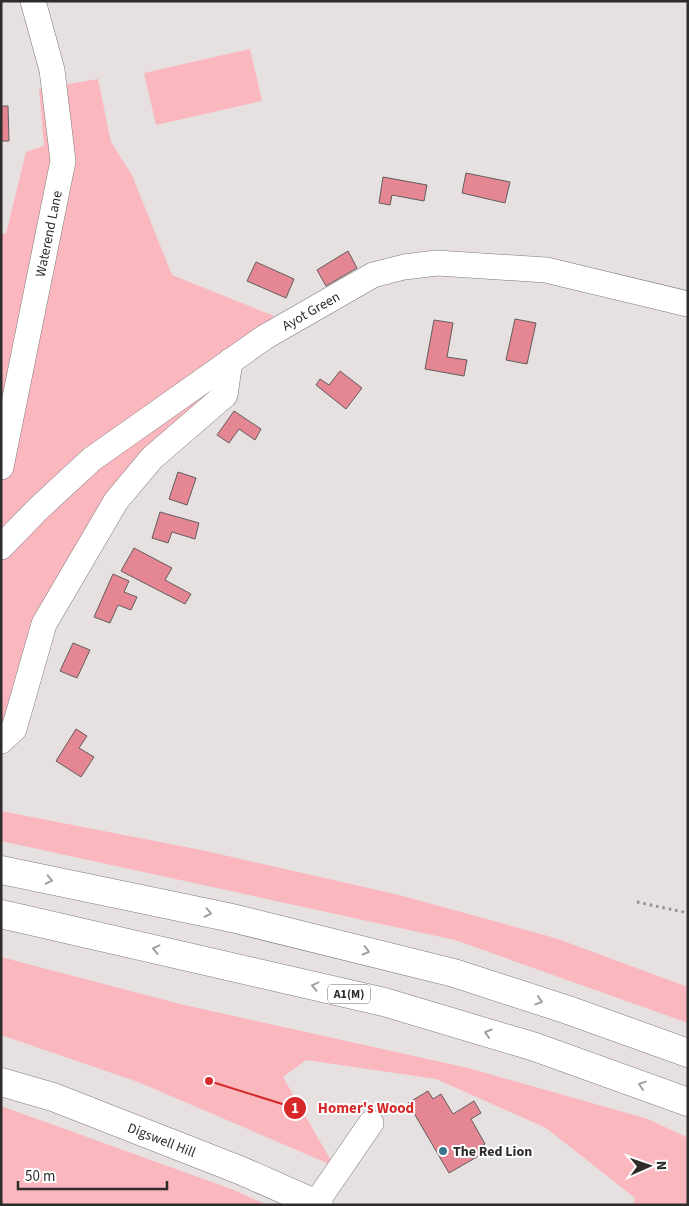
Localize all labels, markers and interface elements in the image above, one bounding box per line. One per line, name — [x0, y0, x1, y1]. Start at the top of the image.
street label: Waterend Lane — [31, 189, 68, 279]
street label: Ayot Green — [279, 287, 344, 336]
one-way arrow — [45, 874, 53, 884]
one-way arrow — [204, 907, 212, 918]
one-way arrow — [152, 944, 161, 955]
one-way arrow — [361, 946, 369, 956]
one-way arrow — [310, 981, 319, 992]
road number: A1(M) — [328, 984, 370, 1004]
one-way arrow — [534, 995, 543, 1005]
one-way arrow — [485, 1028, 493, 1038]
one-way arrow — [639, 1081, 647, 1091]
callout: Homer's Wood — [283, 1093, 424, 1123]
text: 1 — [291, 1098, 299, 1119]
text: Homer's Wood — [318, 1098, 414, 1119]
street label: Digswell Hill — [124, 1118, 199, 1163]
north arrow — [624, 1141, 674, 1191]
place label: The Red Lion — [453, 1142, 532, 1162]
marker: The Red Lion — [437, 1145, 449, 1157]
scale bar — [18, 1158, 166, 1190]
text: N — [651, 1161, 671, 1171]
text: 50 m — [25, 1166, 55, 1187]

